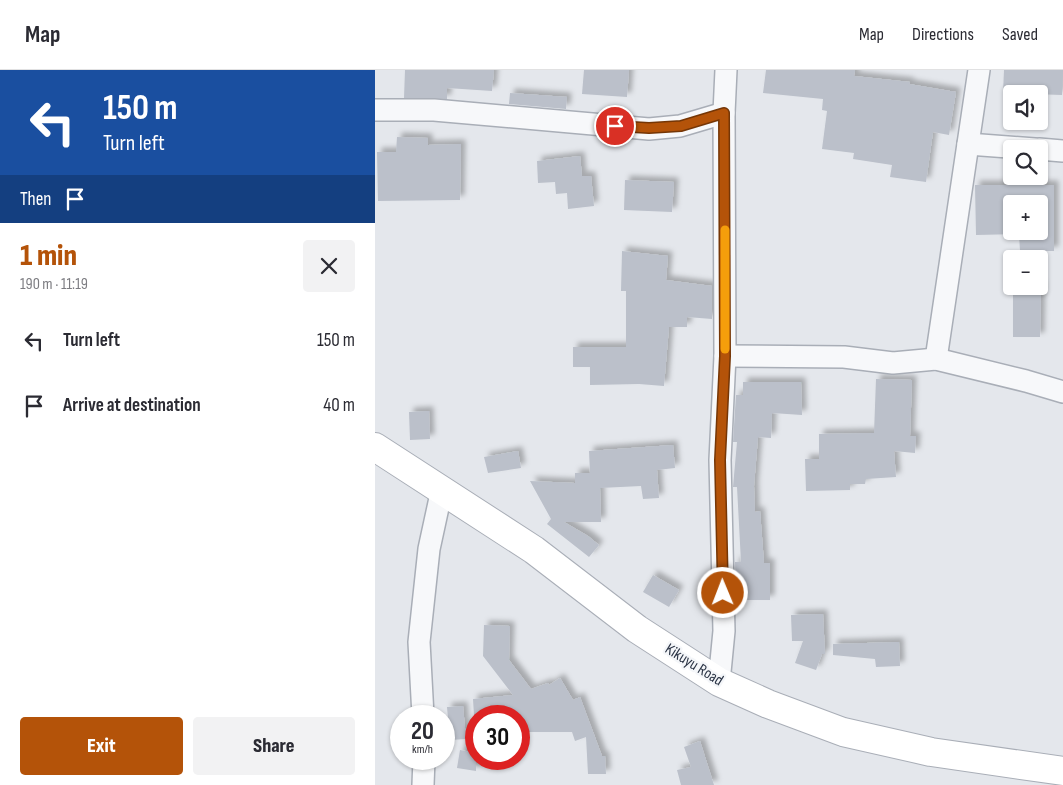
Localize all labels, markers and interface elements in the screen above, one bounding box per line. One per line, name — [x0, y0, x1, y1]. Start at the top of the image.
text: Map — [25, 20, 60, 49]
text: Map — [859, 24, 884, 45]
text: Directions — [912, 24, 974, 45]
text: Saved — [1002, 24, 1038, 45]
map controls — [1003, 85, 1048, 295]
button: sound — [1003, 85, 1048, 130]
text: 150 m — [103, 87, 177, 130]
icon: left — [20, 90, 85, 155]
pin — [594, 105, 636, 147]
icon: arrive — [601, 112, 629, 140]
text: Turn left — [103, 130, 165, 157]
button: search — [1003, 140, 1048, 185]
icon: arrive — [61, 185, 89, 213]
text: Then — [20, 188, 51, 211]
button: + — [1003, 195, 1048, 240]
text: 1 min — [20, 238, 77, 274]
button: close — [303, 240, 355, 292]
button: − — [1003, 250, 1048, 295]
text: 190 m · 11:19 — [20, 275, 88, 294]
icon: left — [20, 327, 48, 355]
text: Turn left — [63, 329, 120, 352]
text: 150 m — [317, 329, 355, 352]
icon: arrive — [20, 392, 48, 420]
text: Arrive at destination — [63, 394, 201, 417]
text: 40 m — [323, 394, 355, 417]
position arrow — [696, 566, 748, 618]
street label: Kikuyu Road — [661, 640, 727, 690]
speed limit sign: 30 — [465, 705, 530, 770]
text: 20 — [411, 716, 434, 747]
button: Exit — [20, 717, 183, 775]
button: Share — [193, 717, 355, 775]
text: km/h — [412, 742, 433, 757]

